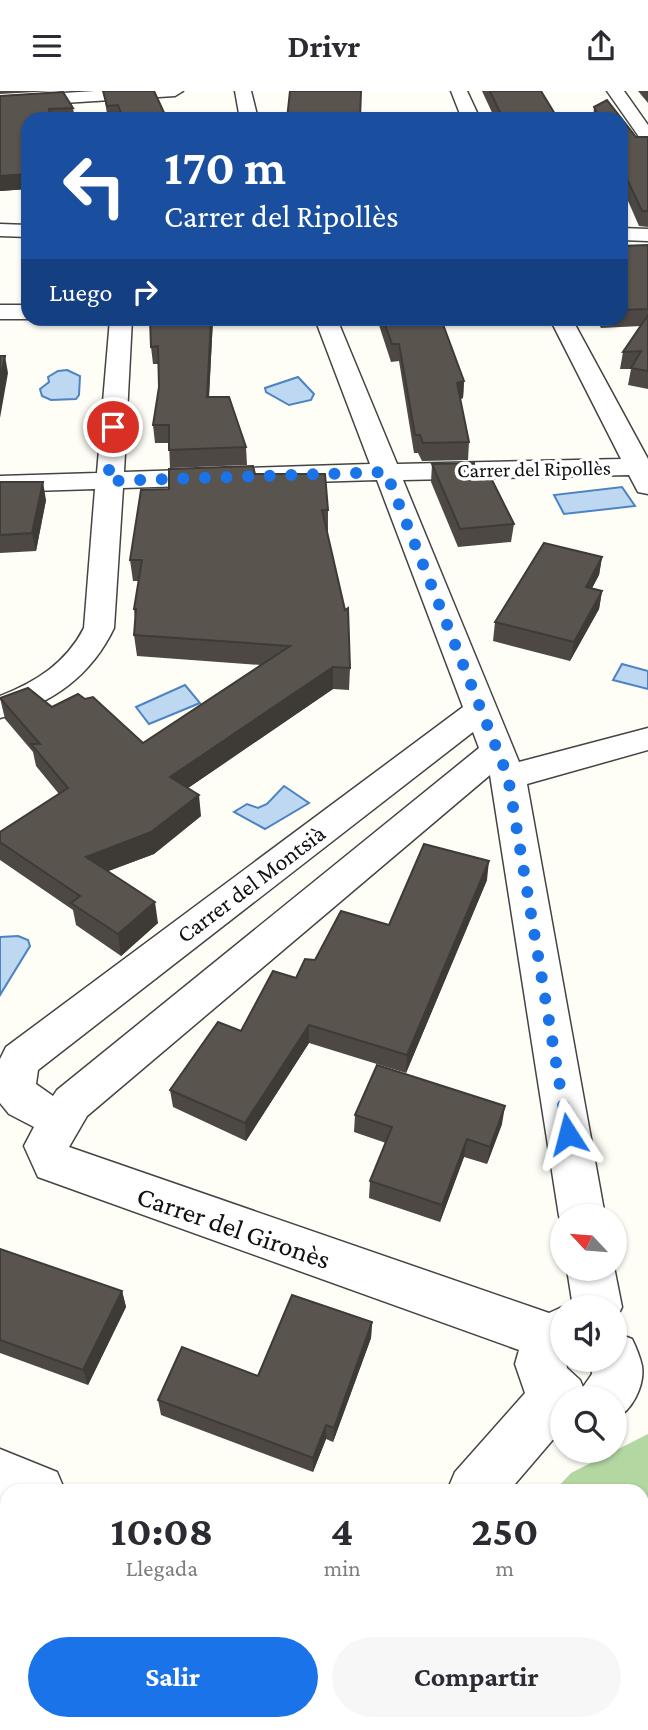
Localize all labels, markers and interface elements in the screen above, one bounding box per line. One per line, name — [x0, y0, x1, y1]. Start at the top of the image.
icon: menu — [28, 27, 66, 65]
icon: share — [582, 27, 620, 65]
text: Drivr — [288, 28, 360, 64]
icon: left — [49, 140, 140, 231]
text: 170 m — [164, 140, 286, 195]
text: Carrer del Ripollès — [164, 198, 399, 234]
icon: right — [126, 273, 164, 311]
text: Luego — [49, 278, 112, 307]
pin — [83, 397, 143, 457]
icon: arrive — [94, 408, 132, 446]
street label: Carrer del Ripollès — [457, 456, 611, 482]
street label: Carrer del Montsià — [171, 819, 330, 948]
position arrow — [531, 1097, 605, 1171]
street label: Carrer del Gironès — [133, 1180, 335, 1275]
north arrow — [550, 1204, 626, 1281]
map controls — [550, 1204, 627, 1463]
button: sound — [550, 1295, 627, 1372]
button: search — [550, 1386, 627, 1463]
text: 10:08 — [110, 1507, 213, 1554]
text: 4 — [331, 1507, 354, 1554]
text: 250 — [471, 1507, 539, 1554]
text: Llegada — [126, 1555, 198, 1581]
text: min — [324, 1555, 361, 1581]
text: m — [496, 1555, 514, 1581]
button: Salir — [28, 1637, 318, 1717]
button: Compartir — [332, 1637, 621, 1717]

